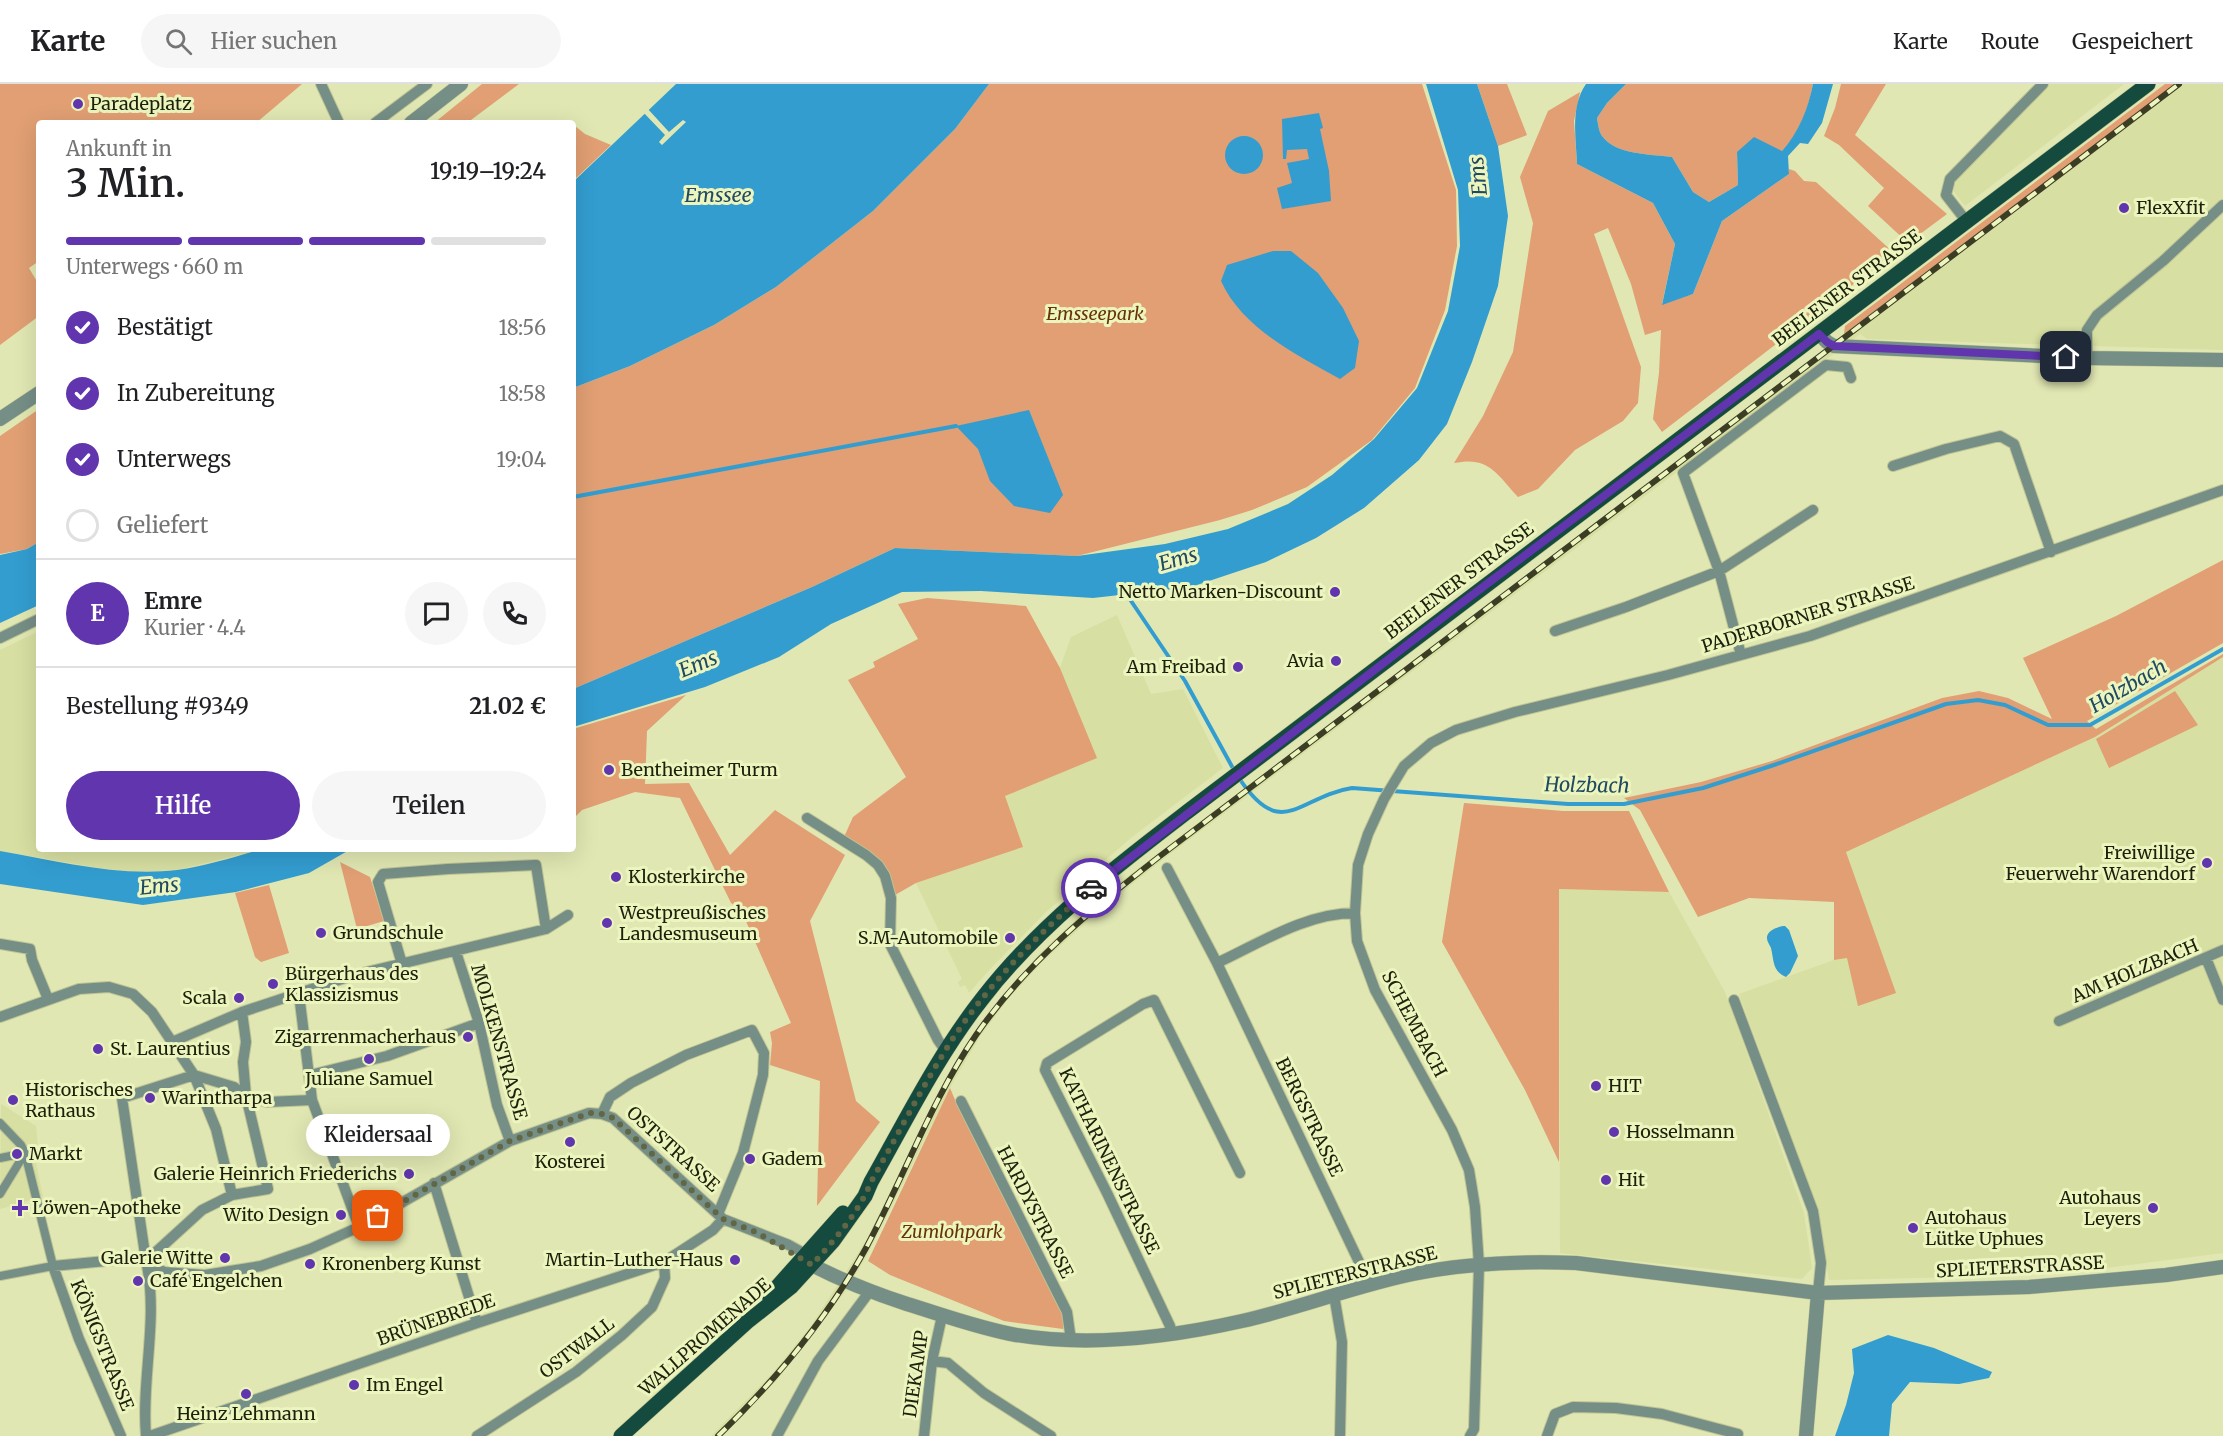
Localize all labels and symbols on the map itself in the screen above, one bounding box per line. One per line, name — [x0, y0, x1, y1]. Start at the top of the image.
place label: Paradeplatz — [90, 92, 192, 115]
marker: Paradeplatz — [71, 97, 85, 111]
water label: Ems — [1463, 155, 1492, 197]
water label: Emssee — [684, 182, 752, 207]
place label: FlexXfit — [2136, 196, 2205, 219]
marker: FlexXfit — [2117, 201, 2131, 215]
street label: BEELENER STRASSE — [1768, 224, 1926, 351]
park label: Emsseepark — [1046, 302, 1144, 325]
pin — [2040, 331, 2091, 382]
street label: BEELENER STRASSE — [1380, 517, 1538, 644]
water label: Ems — [1156, 541, 1200, 576]
street label: PADERBORNER STRASSE — [1699, 571, 1918, 658]
place label: Netto Marken-Discount — [1118, 580, 1323, 603]
marker: Netto Marken-Discount — [1328, 585, 1342, 599]
water label: Ems — [675, 645, 721, 682]
place label: Avia — [1286, 649, 1324, 672]
water label: Holzbach — [2084, 653, 2171, 718]
marker: Avia — [1329, 654, 1343, 668]
place label: Am Freibad — [1125, 655, 1226, 678]
marker: Am Freibad — [1231, 660, 1245, 674]
place label: Bentheimer Turm — [621, 758, 778, 781]
marker: Bentheimer Turm — [602, 763, 616, 777]
water label: Holzbach — [1543, 771, 1630, 798]
place label: Freiwillige Feuerwehr Warendorf — [2005, 841, 2196, 885]
marker: Freiwillige Feuerwehr Warendorf — [2200, 856, 2214, 870]
courier — [1061, 858, 1121, 918]
place label: Klosterkirche — [628, 865, 745, 888]
marker: Klosterkirche — [609, 870, 623, 884]
water label: Ems — [138, 871, 179, 900]
place label: Westpreußisches Landesmuseum — [618, 901, 766, 945]
marker: Westpreußisches Landesmuseum — [600, 916, 614, 930]
place label: Grundschule — [333, 921, 443, 944]
marker: Grundschule — [314, 926, 328, 940]
place label: S.M-Automobile — [858, 926, 998, 949]
marker: S.M-Automobile — [1003, 931, 1017, 945]
street label: AM HOLZBACH — [2067, 933, 2202, 1008]
street label: MOLKENSTRASSE — [466, 961, 533, 1123]
place label: Bürgerhaus des Klassizismus — [285, 962, 419, 1006]
street label: SCHEMBACH — [1377, 967, 1452, 1081]
marker: Bürgerhaus des Klassizismus — [266, 977, 280, 991]
place label: Scala — [182, 986, 227, 1009]
marker: Scala — [232, 991, 246, 1005]
place label: Zigarrenmacherhaus — [275, 1025, 456, 1048]
marker: Zigarrenmacherhaus — [461, 1030, 475, 1044]
place label: St. Laurentius — [110, 1037, 230, 1060]
marker: St. Laurentius — [91, 1042, 105, 1056]
marker: Juliane Samuel — [362, 1052, 376, 1066]
street label: BERGSTRASSE — [1271, 1054, 1348, 1180]
street label: KATHARINENSTRASSE — [1054, 1064, 1165, 1258]
place label: Juliane Samuel — [304, 1067, 434, 1090]
place label: HIT — [1608, 1074, 1642, 1097]
place label: Historisches Rathaus — [25, 1078, 133, 1122]
marker: HIT — [1589, 1079, 1603, 1093]
place label: Warintharpa — [161, 1086, 272, 1109]
marker: Warintharpa — [143, 1091, 157, 1105]
marker: Historisches Rathaus — [6, 1093, 20, 1107]
street label: OSTSTRASSE — [622, 1101, 725, 1197]
callout: Kleidersaal — [306, 1114, 450, 1156]
place label: Hosselmann — [1626, 1120, 1735, 1143]
marker: Hosselmann — [1607, 1125, 1621, 1139]
marker: Kosterei — [563, 1135, 577, 1149]
place label: Markt — [29, 1142, 83, 1165]
street label: HARDYSTRASSE — [992, 1142, 1079, 1282]
marker: Markt — [10, 1147, 24, 1161]
place label: Gadem — [762, 1147, 823, 1170]
place label: Kosterei — [535, 1150, 606, 1173]
marker: Gadem — [743, 1152, 757, 1166]
place label: Galerie Heinrich Friederichs — [154, 1162, 397, 1185]
marker: Galerie Heinrich Friederichs — [402, 1167, 416, 1181]
place label: Hit — [1618, 1168, 1645, 1191]
marker: Hit — [1599, 1173, 1613, 1187]
place label: Autohaus Leyers — [2058, 1186, 2141, 1230]
pin — [352, 1190, 403, 1241]
place label: Löwen-Apotheke — [32, 1196, 181, 1219]
marker: Löwen-Apotheke — [13, 1201, 27, 1215]
marker: Autohaus Leyers — [2146, 1201, 2160, 1215]
place label: Wito Design — [222, 1203, 329, 1226]
place label: Autohaus Lütke Uphues — [1924, 1206, 2044, 1250]
marker: Wito Design — [334, 1208, 348, 1222]
park label: Zumlohpark — [900, 1220, 1003, 1243]
marker: Autohaus Lütke Uphues — [1906, 1221, 1920, 1235]
street label: SPLIETERSTRASSE — [1270, 1241, 1440, 1304]
place label: Galerie Witte — [101, 1246, 213, 1269]
place label: Martin-Luther-Haus — [545, 1248, 723, 1271]
marker: Galerie Witte — [218, 1251, 232, 1265]
street label: SPLIETERSTRASSE — [1935, 1251, 2105, 1282]
place label: Kronenberg Kunst — [322, 1252, 481, 1275]
marker: Martin-Luther-Haus — [728, 1253, 742, 1267]
marker: Kronenberg Kunst — [303, 1257, 317, 1271]
place label: Café Engelchen — [150, 1269, 283, 1292]
street label: WALLPROMENADE — [633, 1273, 776, 1401]
marker: Café Engelchen — [131, 1274, 145, 1288]
street label: KÖNIGSTRASSE — [66, 1276, 139, 1414]
street label: BRÜNEBREDE — [374, 1288, 498, 1350]
street label: OSTWALL — [535, 1312, 619, 1383]
street label: DIEKAMP — [898, 1329, 933, 1419]
place label: Im Engel — [366, 1373, 444, 1396]
marker: Im Engel — [347, 1378, 361, 1392]
marker: Heinz Lehmann — [239, 1387, 253, 1401]
place label: Heinz Lehmann — [176, 1402, 316, 1425]

